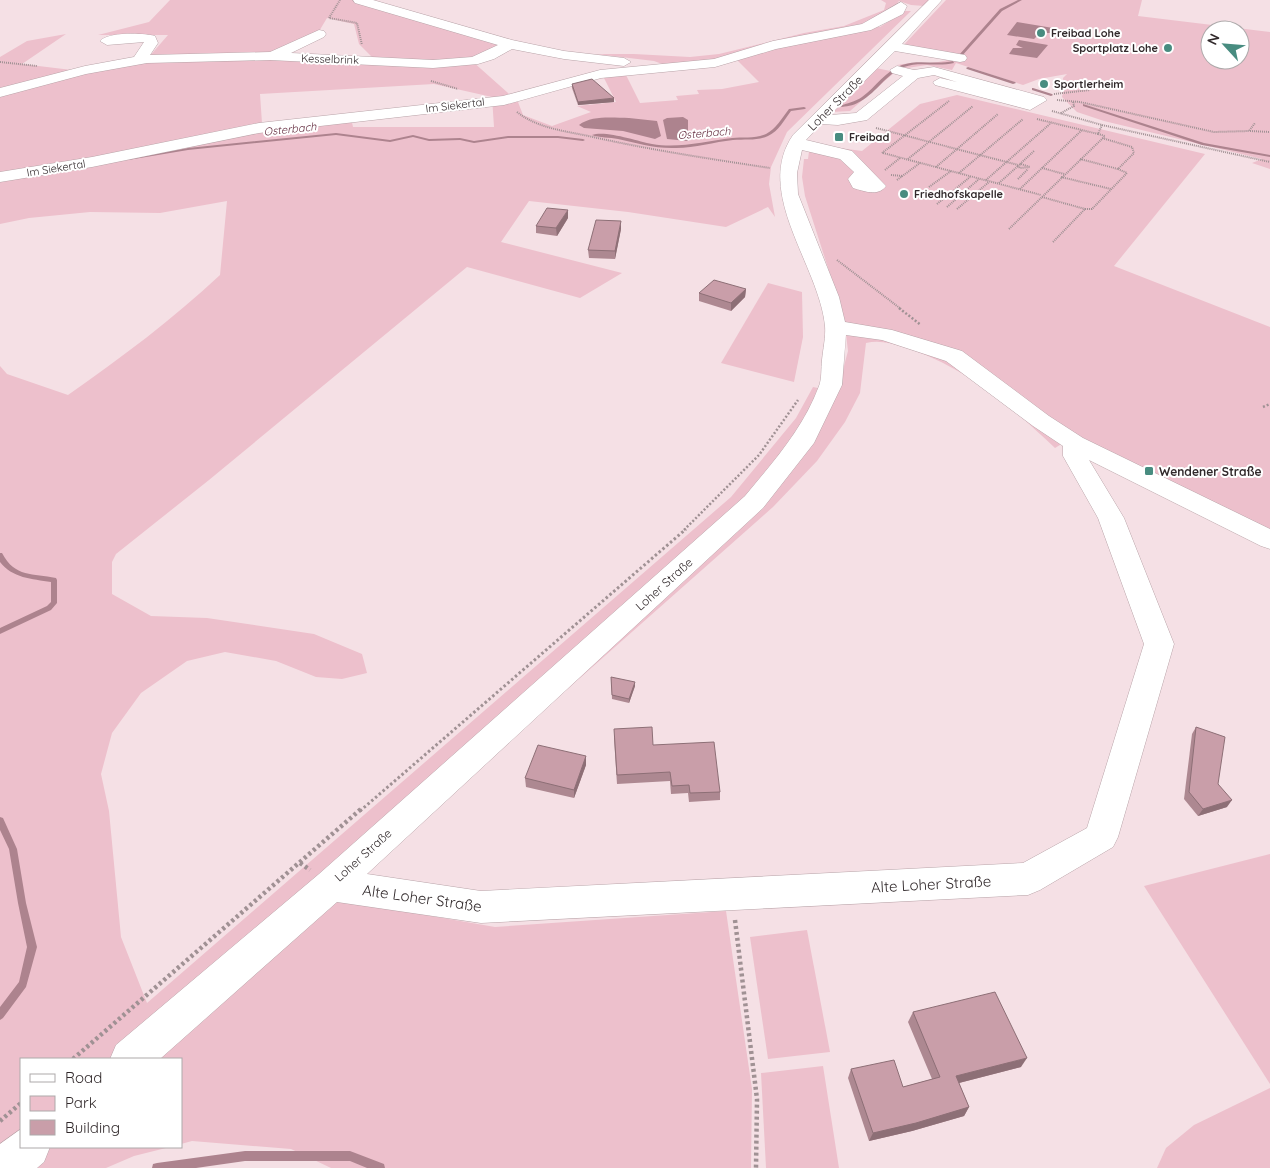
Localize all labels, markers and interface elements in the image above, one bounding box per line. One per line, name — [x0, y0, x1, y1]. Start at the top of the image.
north arrow — [1200, 20, 1250, 70]
place label: Freibad Lohe — [1051, 26, 1121, 40]
marker: Freibad Lohe — [1035, 27, 1047, 39]
text: N — [1203, 31, 1224, 48]
place label: Sportplatz Lohe — [1073, 41, 1158, 55]
marker: Sportplatz Lohe — [1162, 42, 1174, 54]
street label: Kesselbrink — [301, 51, 359, 67]
street label: Loher Straße — [804, 72, 866, 134]
place label: Sportlerheim — [1054, 77, 1123, 91]
marker: Sportlerheim — [1038, 78, 1050, 90]
street label: Im Siekertal — [425, 94, 485, 116]
water label: Osterbach — [263, 119, 318, 139]
water label: Osterbach — [677, 124, 732, 142]
place label: Freibad — [849, 130, 890, 144]
marker: Freibad — [833, 131, 845, 143]
street label: Im Siekertal — [25, 156, 87, 180]
place label: Friedhofskapelle — [914, 187, 1004, 201]
marker: Friedhofskapelle — [898, 188, 910, 200]
place label: Wendener Straße — [1159, 464, 1262, 479]
marker: Wendener Straße — [1143, 465, 1155, 477]
street label: Loher Straße — [632, 554, 696, 614]
street label: Loher Straße — [331, 825, 395, 885]
street label: Alte Loher Straße — [870, 871, 992, 897]
street label: Alte Loher Straße — [361, 880, 483, 916]
legend — [20, 1058, 182, 1148]
text: Road — [65, 1068, 102, 1087]
text: Park — [65, 1093, 97, 1112]
text: Building — [65, 1118, 120, 1137]

